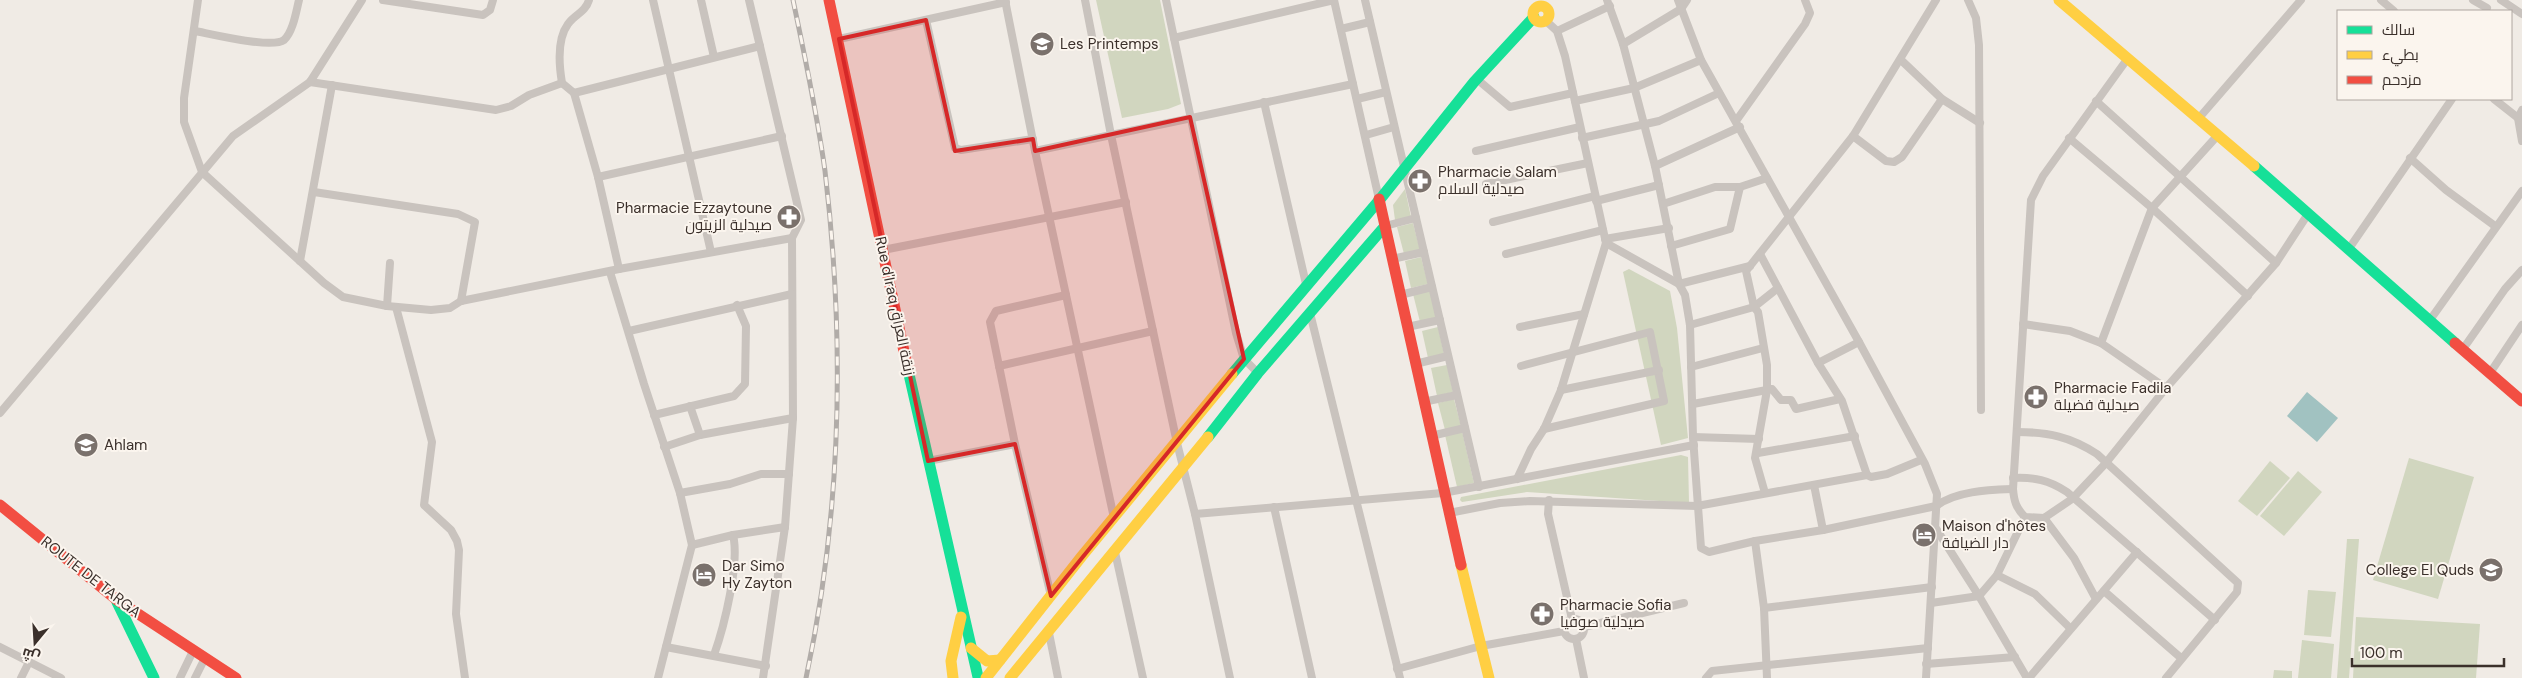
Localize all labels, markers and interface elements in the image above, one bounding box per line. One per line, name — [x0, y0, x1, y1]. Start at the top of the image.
legend — [2337, 10, 2512, 100]
text: سالك — [2382, 20, 2415, 40]
school or university icon: Les Printemps — [1029, 31, 1055, 57]
place label: Les Printemps — [1060, 34, 1159, 54]
text: بطيء — [2382, 45, 2419, 67]
text: مزدحم — [2382, 70, 2422, 90]
place label: Pharmacie Salam صيدلية السلام — [1438, 162, 1557, 199]
pharmacy icon: Pharmacie Salam صيدلية السلام — [1407, 168, 1433, 194]
place label: Pharmacie Ezzaytoune صيدلية الزيتون — [616, 198, 772, 235]
pharmacy icon: Pharmacie Ezzaytoune صيدلية الزيتون — [776, 204, 802, 230]
street label: Rue d'Iraq زنقة العراق — [870, 235, 920, 377]
place label: Pharmacie Fadila صيدلية فضيلة — [2054, 378, 2171, 415]
pharmacy icon: Pharmacie Fadila صيدلية فضيلة — [2023, 384, 2049, 410]
school or university icon: Ahlam — [73, 432, 99, 458]
place label: Ahlam — [104, 435, 147, 455]
place label: Maison d'hôtes دار الضيافة — [1942, 516, 2046, 553]
hotel icon: Maison d'hôtes دار الضيافة — [1911, 522, 1937, 548]
street label: ROUTE DE TARGA — [37, 532, 145, 622]
place label: Dar Simo Hy Zayton — [722, 556, 792, 593]
school or university icon: College El Quds — [2478, 557, 2504, 583]
place label: College El Quds — [2366, 560, 2474, 580]
hotel icon: Dar Simo Hy Zayton — [691, 562, 717, 588]
place label: Pharmacie Sofia صيدلية صوفيا — [1560, 595, 1671, 632]
pharmacy icon: Pharmacie Sofia صيدلية صوفيا — [1529, 601, 1555, 627]
north arrow — [10, 618, 60, 668]
scale bar — [2352, 636, 2504, 668]
text: 100 m — [2360, 643, 2403, 663]
text: ش — [20, 644, 42, 667]

